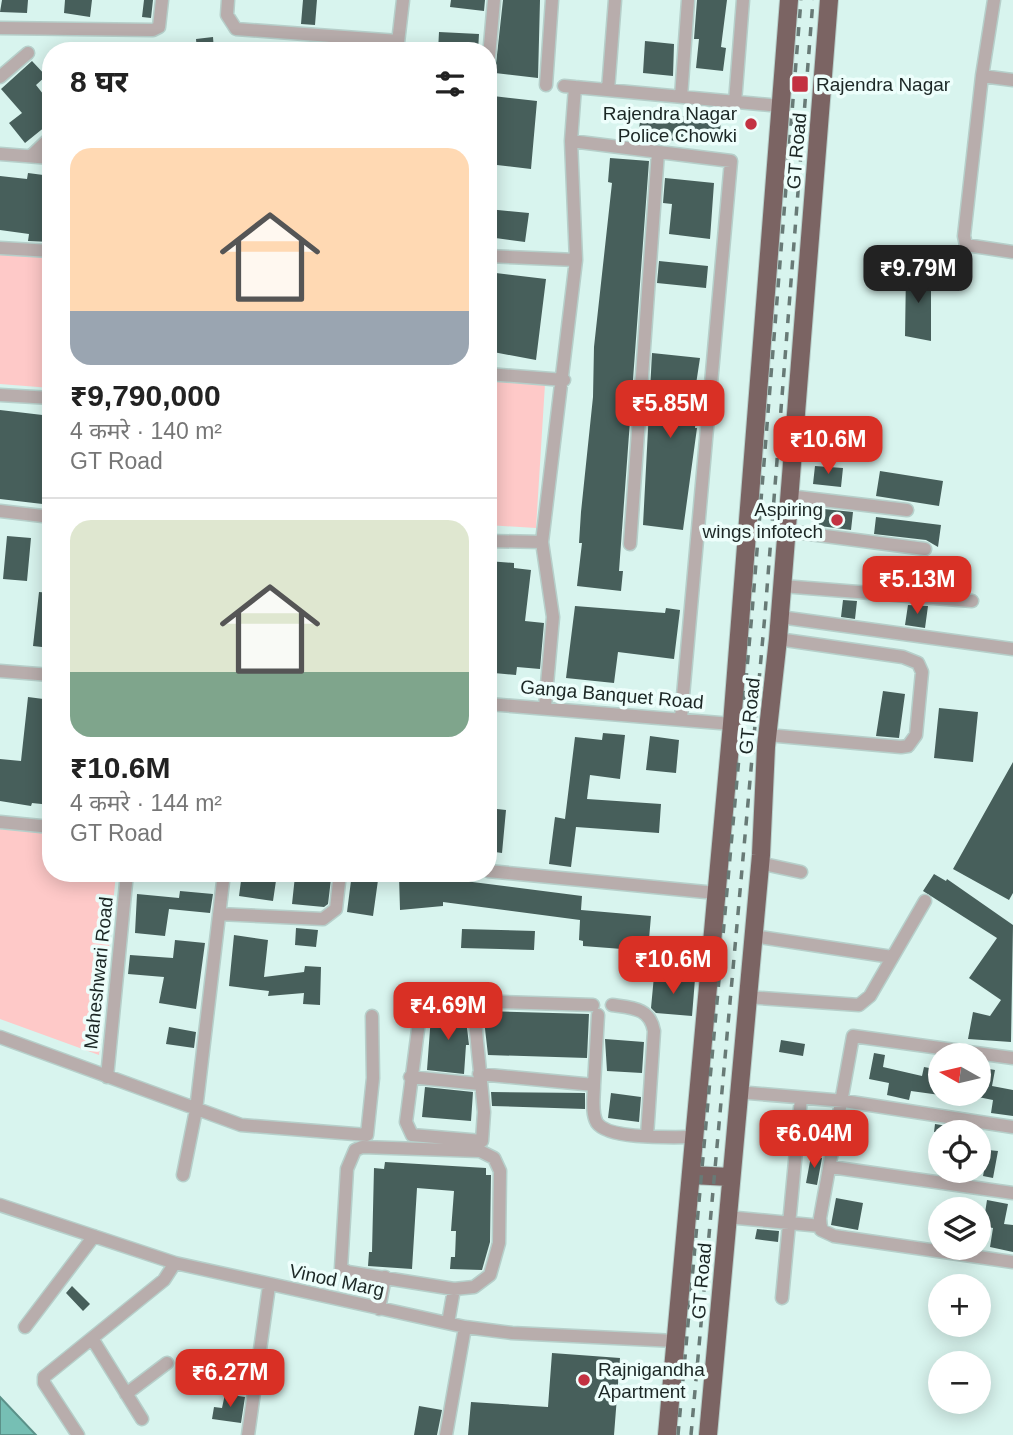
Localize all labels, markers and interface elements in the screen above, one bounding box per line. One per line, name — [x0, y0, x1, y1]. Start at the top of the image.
text: 8 घर — [70, 65, 128, 98]
icon: filters — [431, 65, 469, 103]
marker: Rajendra Nagar — [790, 74, 810, 94]
place label: Rajendra Nagar — [816, 74, 951, 95]
place label: Rajendra Nagar Police Chowki — [603, 103, 738, 146]
street label: GT Road — [783, 112, 810, 190]
marker: Rajendra Nagar Police Chowki — [743, 116, 759, 132]
icon: home — [207, 194, 333, 320]
pin: ₹9.79M — [861, 246, 975, 305]
text: ₹9.79M — [879, 255, 957, 281]
text: ₹9,790,000 — [70, 379, 221, 412]
pin: ₹5.85M — [613, 380, 727, 440]
text: ₹5.85M — [631, 390, 709, 416]
pin: ₹10.6M — [771, 416, 885, 476]
text: 4 कमरे · 140 m² — [70, 418, 222, 444]
text: ₹10.6M — [789, 426, 867, 452]
text: GT Road — [70, 448, 163, 474]
place label: Aspiring wings infotech — [702, 499, 823, 542]
marker: Aspiring wings infotech — [829, 512, 845, 528]
pin: ₹5.13M — [860, 556, 974, 616]
icon: home — [207, 566, 333, 692]
text: ₹5.13M — [878, 566, 956, 592]
street label: Ganga Banquet Road — [519, 676, 704, 713]
street label: GT Road — [735, 677, 764, 755]
text: ₹10.6M — [70, 751, 171, 784]
text: 4 कमरे · 144 m² — [70, 790, 222, 816]
text: GT Road — [70, 820, 163, 846]
street label: Maheshwari Road — [80, 896, 117, 1050]
pin: ₹10.6M — [616, 936, 730, 996]
text: ₹10.6M — [634, 946, 712, 972]
pin: ₹4.69M — [391, 982, 505, 1042]
text: ₹4.69M — [409, 992, 487, 1018]
north arrow — [928, 1043, 990, 1106]
map controls — [928, 1043, 991, 1414]
pin: ₹6.04M — [757, 1110, 871, 1170]
text: ₹6.04M — [775, 1120, 853, 1146]
button: locate — [928, 1120, 991, 1183]
button: layers — [928, 1197, 991, 1260]
street label: GT Road — [688, 1242, 715, 1320]
street label: Vinod Marg — [287, 1260, 386, 1301]
button: + — [928, 1274, 991, 1337]
pin: ₹6.27M — [173, 1350, 287, 1409]
button: − — [928, 1351, 991, 1414]
text: ₹6.27M — [191, 1359, 269, 1385]
place label: Rajnigandha Apartment — [598, 1359, 705, 1402]
marker: Rajnigandha Apartment — [576, 1372, 592, 1388]

